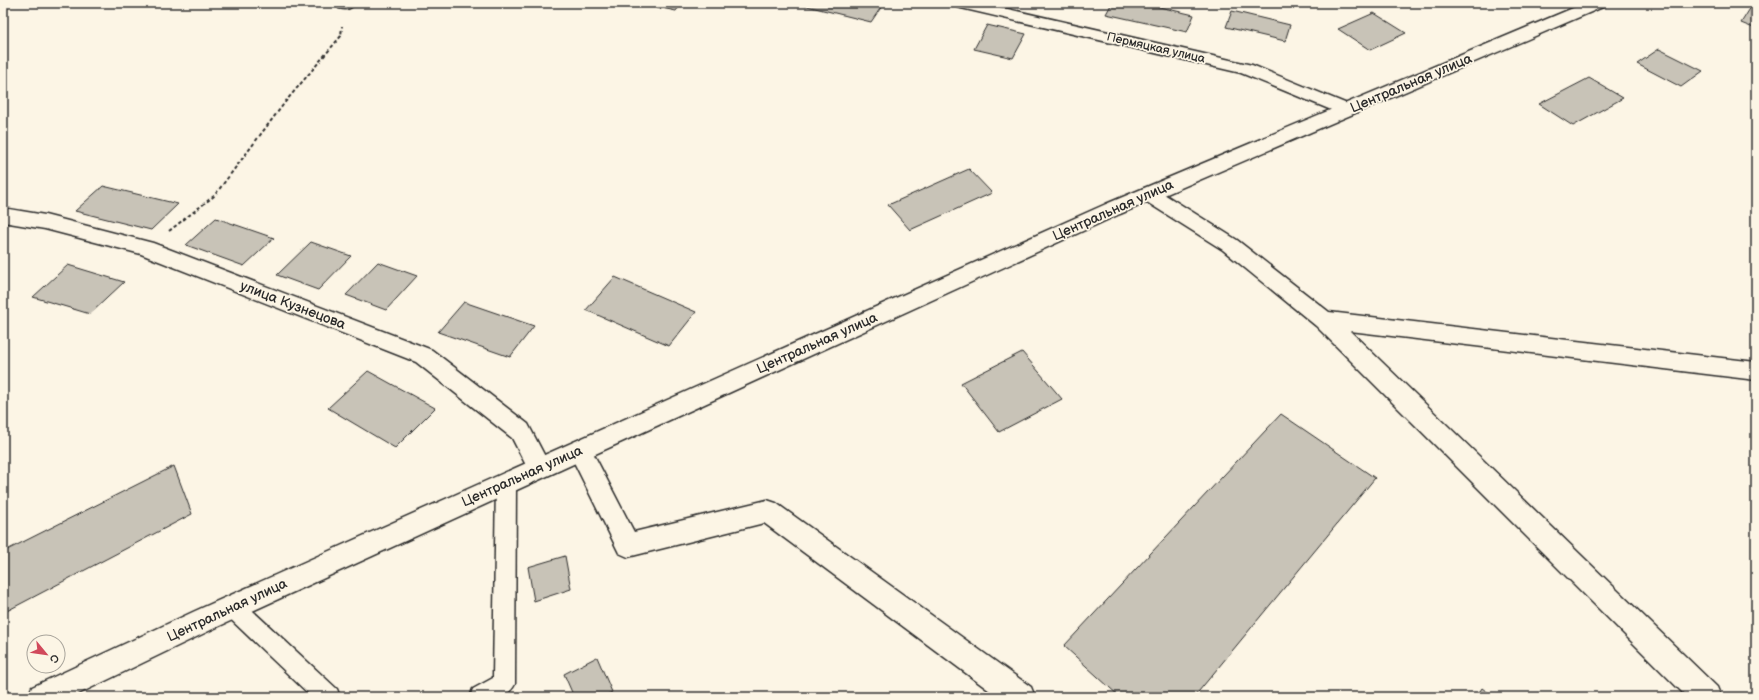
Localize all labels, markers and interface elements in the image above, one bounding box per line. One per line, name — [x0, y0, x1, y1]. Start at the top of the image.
street label: Пермяцкая улица — [1105, 29, 1207, 67]
street label: Центральная улица — [1348, 49, 1475, 116]
street label: Центральная улица — [1050, 175, 1177, 244]
street label: улица Кузнецова — [238, 277, 349, 333]
street label: Центральная улица — [754, 308, 881, 377]
street label: Центральная улица — [459, 441, 586, 510]
street label: Центральная улица — [164, 574, 290, 645]
north arrow — [26, 634, 66, 674]
text: С — [47, 652, 62, 665]

